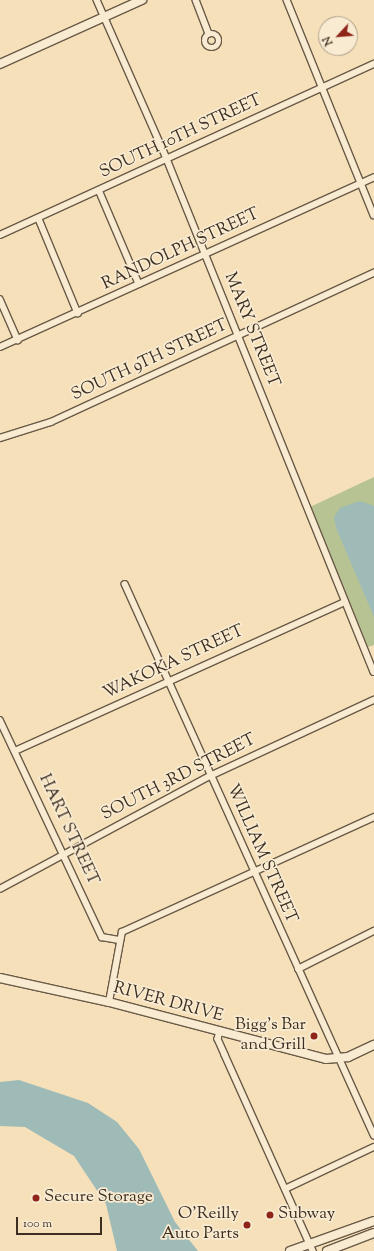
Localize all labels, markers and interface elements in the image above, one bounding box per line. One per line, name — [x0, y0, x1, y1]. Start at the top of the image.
north arrow — [318, 16, 358, 56]
text: N — [319, 33, 337, 48]
street label: SOUTH 10TH STREET — [97, 90, 265, 184]
street label: RANDOLPH STREET — [99, 205, 263, 295]
street label: MARY STREET — [219, 270, 283, 390]
street label: SOUTH 9TH STREET — [69, 316, 231, 406]
street label: WAKOKA STREET — [100, 621, 248, 705]
street label: SOUTH 3RD STREET — [98, 730, 260, 826]
street label: HART STREET — [33, 771, 103, 889]
street label: WILLIAM STREET — [221, 781, 301, 927]
street label: RIVER DRIVE — [111, 979, 225, 1027]
place label: Bigg's Bar and Grill — [235, 1016, 306, 1056]
marker: Bigg's Bar and Grill — [309, 1031, 319, 1041]
place label: Secure Storage — [44, 1188, 153, 1208]
marker: Secure Storage — [31, 1193, 41, 1203]
place label: O'Reilly Auto Parts — [161, 1205, 239, 1245]
place label: Subway — [278, 1205, 335, 1225]
scale bar — [18, 1209, 104, 1235]
marker: Subway — [265, 1210, 275, 1220]
text: 100 m — [23, 1215, 52, 1233]
marker: O'Reilly Auto Parts — [242, 1220, 252, 1230]

